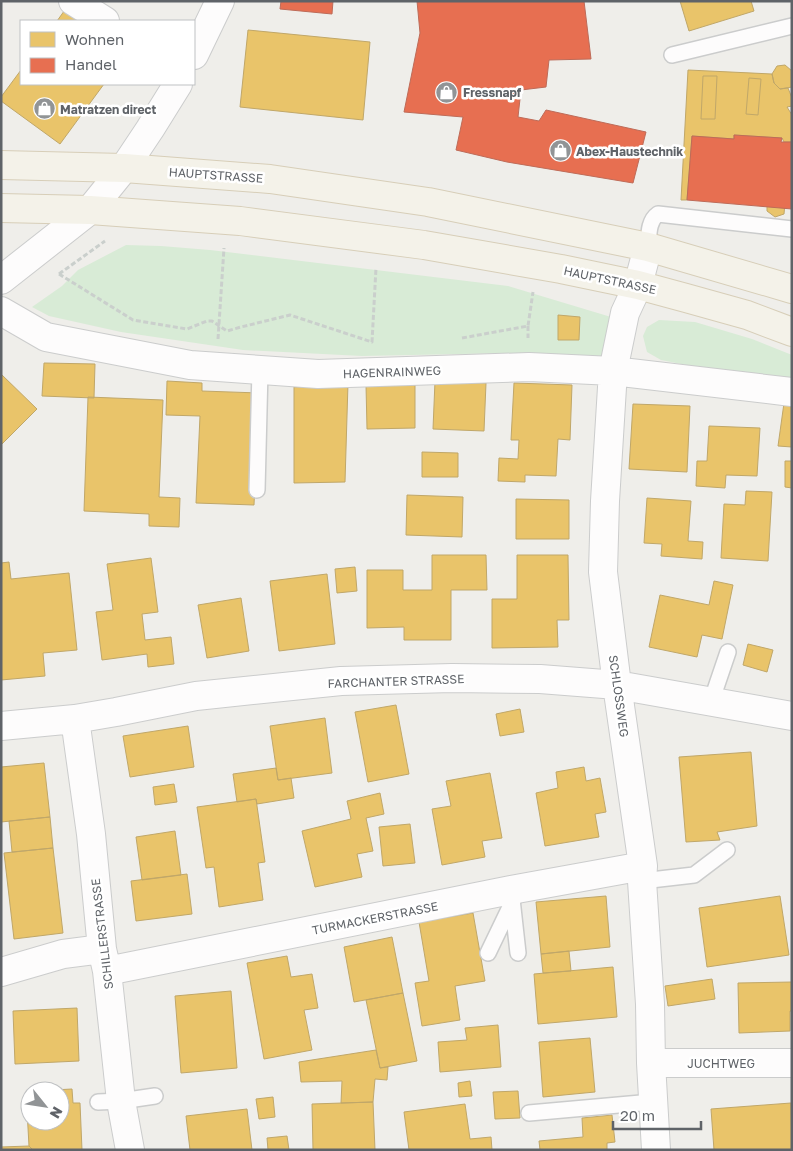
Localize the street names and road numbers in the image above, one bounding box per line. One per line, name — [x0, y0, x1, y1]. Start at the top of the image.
street label: HAUPTSTRASSE — [168, 164, 264, 186]
street label: HAUPTSTRASSE — [562, 263, 658, 297]
street label: HAGENRAINWEG — [343, 363, 441, 381]
street label: SCHLOSSWEG — [606, 654, 632, 738]
street label: FARCHANTER STRASSE — [327, 671, 465, 691]
street label: SCHILLERSTRASSE — [88, 878, 116, 990]
street label: TURMACKERSTRASSE — [311, 898, 439, 938]
street label: JUCHTWEG — [687, 1056, 755, 1071]

